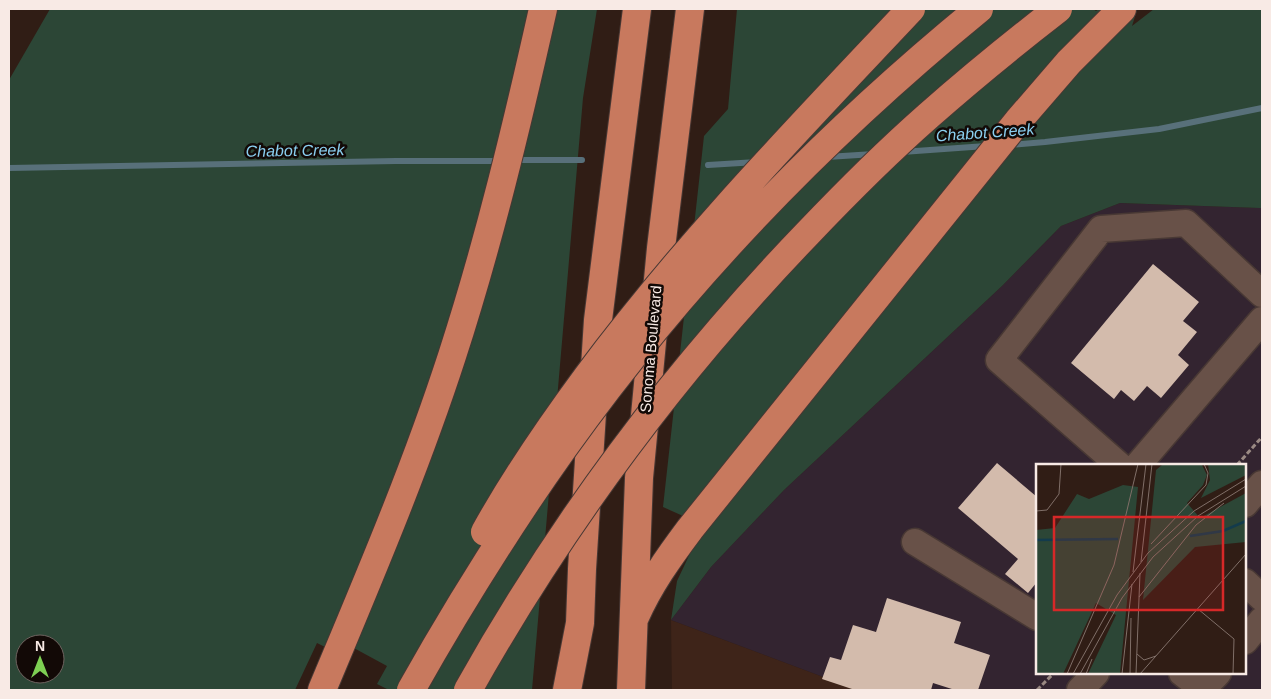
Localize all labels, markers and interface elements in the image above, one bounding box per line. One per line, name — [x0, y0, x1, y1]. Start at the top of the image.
water label: Chabot Creek — [935, 121, 1036, 144]
water label: Chabot Creek — [246, 141, 346, 160]
street label: Sonoma Boulevard — [636, 285, 665, 413]
inset map — [1036, 464, 1246, 674]
north arrow — [15, 634, 65, 684]
text: N — [35, 638, 45, 654]

